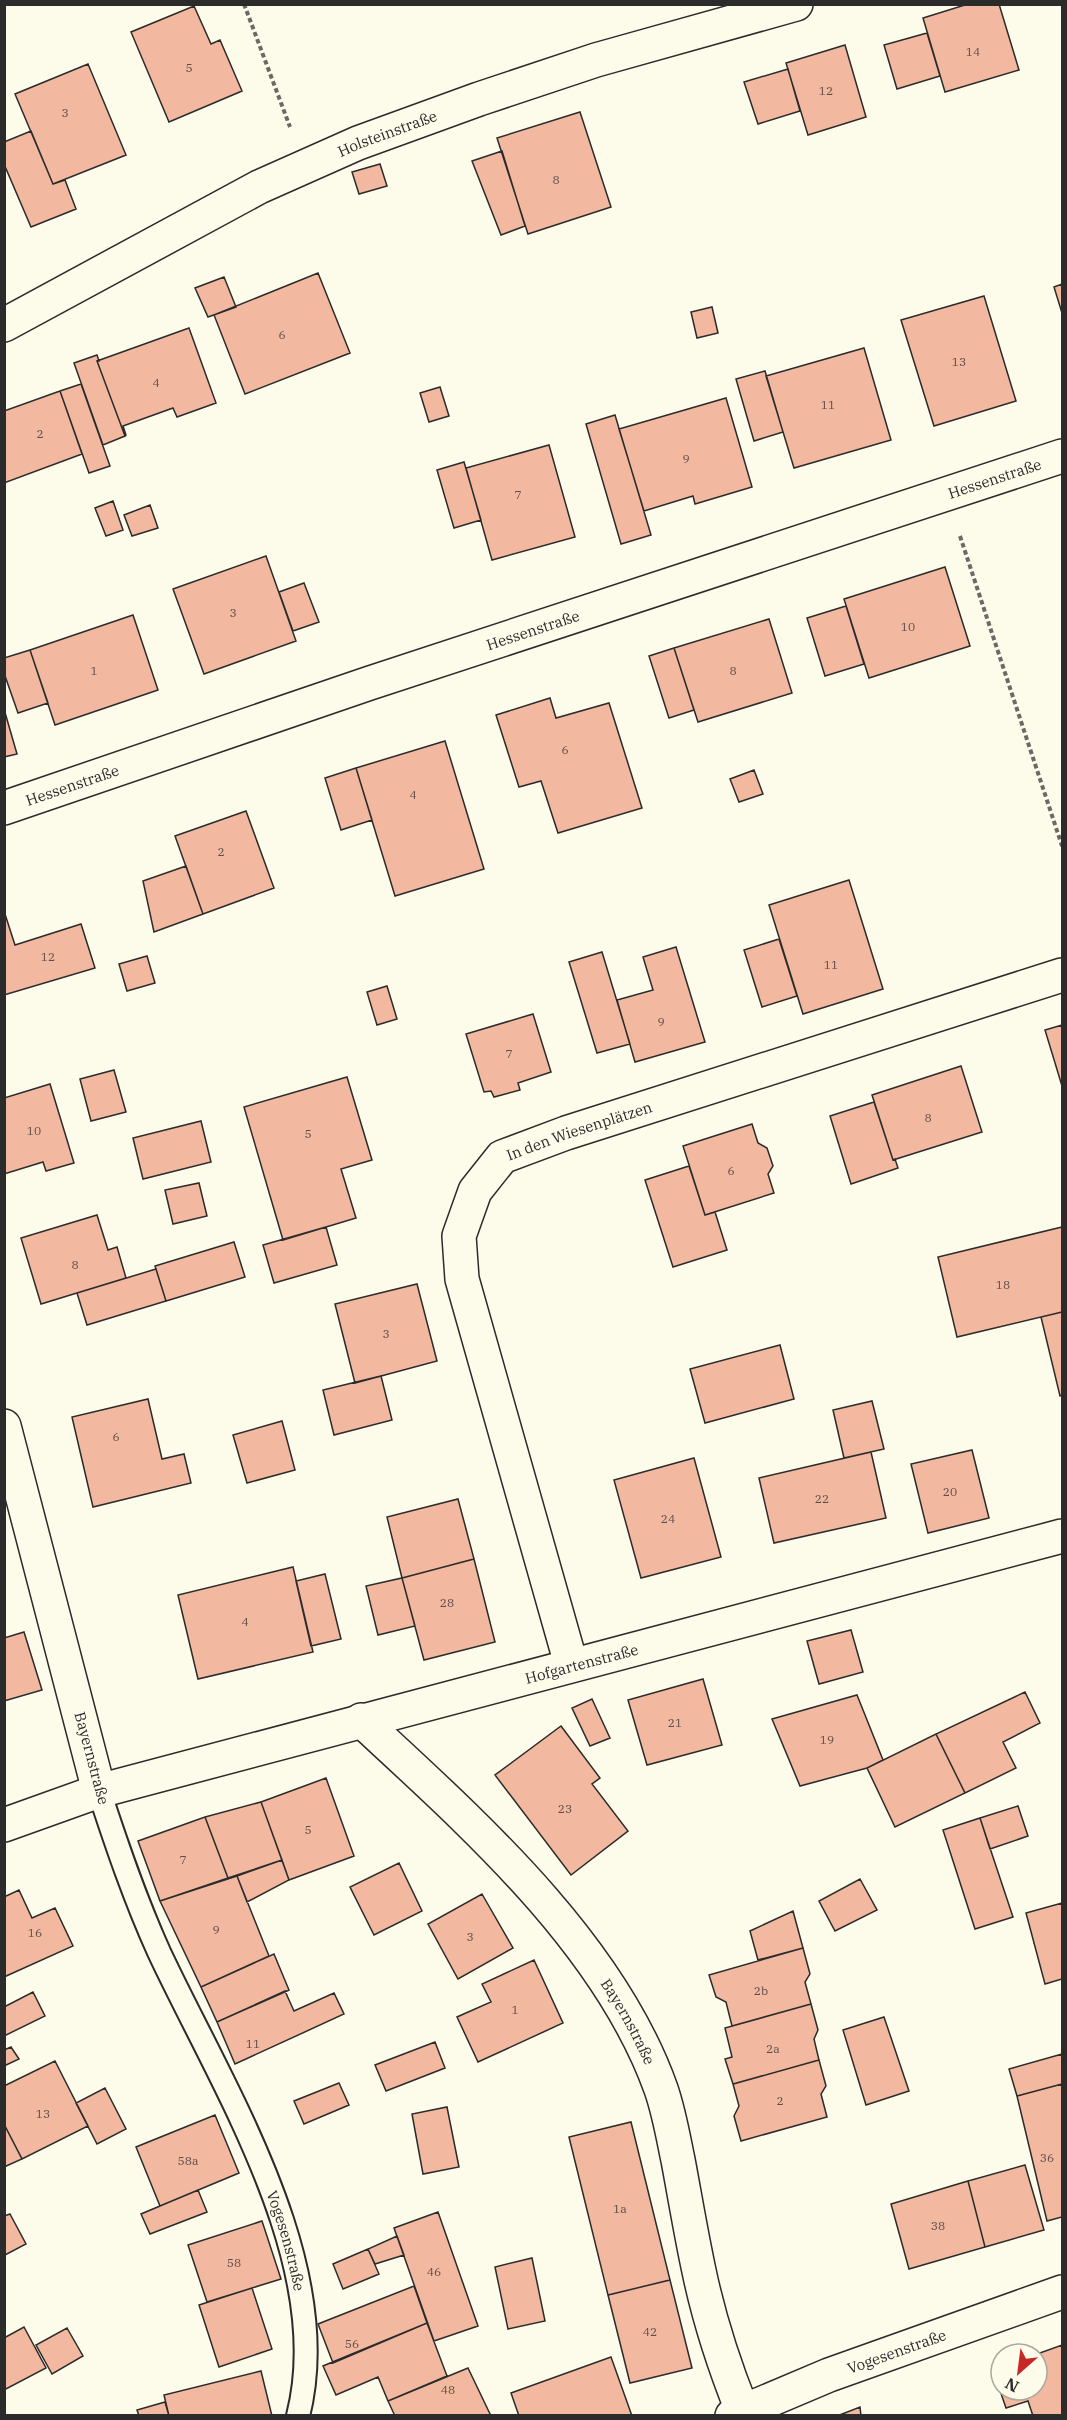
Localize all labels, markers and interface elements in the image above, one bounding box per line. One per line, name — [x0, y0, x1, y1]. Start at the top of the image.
house number: 14 — [966, 44, 980, 59]
house number: 5 — [185, 60, 193, 75]
house number: 12 — [819, 83, 833, 98]
house number: 3 — [61, 105, 69, 120]
street label: Holsteinstraße — [334, 106, 439, 160]
house number: 8 — [552, 172, 560, 187]
house number: 6 — [278, 327, 286, 342]
house number: 13 — [952, 354, 966, 369]
house number: 4 — [152, 375, 160, 390]
house number: 11 — [821, 397, 835, 412]
house number: 2 — [36, 426, 44, 441]
house number: 9 — [682, 451, 690, 466]
street label: Hessenstraße — [945, 454, 1044, 502]
house number: 7 — [514, 487, 522, 502]
house number: 3 — [229, 605, 237, 620]
street label: Hessenstraße — [484, 605, 582, 654]
house number: 10 — [901, 619, 915, 634]
house number: 1 — [90, 663, 98, 678]
house number: 8 — [729, 663, 737, 678]
house number: 6 — [561, 742, 569, 757]
street label: Hessenstraße — [23, 760, 121, 809]
house number: 4 — [409, 787, 417, 802]
house number: 2 — [217, 844, 225, 859]
house number: 12 — [41, 949, 55, 964]
house number: 11 — [824, 957, 838, 972]
house number: 9 — [657, 1014, 665, 1029]
house number: 7 — [505, 1046, 513, 1061]
street label: In den Wiesenplätzen — [504, 1097, 655, 1164]
house number: 8 — [924, 1110, 932, 1125]
house number: 10 — [27, 1123, 41, 1138]
house number: 5 — [304, 1126, 312, 1141]
house number: 6 — [727, 1163, 735, 1178]
house number: 8 — [71, 1257, 79, 1272]
house number: 18 — [996, 1277, 1010, 1292]
house number: 3 — [382, 1326, 390, 1341]
house number: 6 — [112, 1429, 120, 1444]
house number: 20 — [943, 1484, 957, 1499]
house number: 22 — [815, 1491, 829, 1506]
house number: 24 — [661, 1511, 675, 1526]
house number: 28 — [440, 1595, 454, 1610]
house number: 4 — [241, 1614, 249, 1629]
street label: Hofgartenstraße — [523, 1639, 640, 1687]
street label: Bayernstraße — [70, 1710, 114, 1806]
house number: 21 — [668, 1715, 682, 1730]
house number: 19 — [820, 1732, 834, 1747]
house number: 23 — [558, 1801, 572, 1816]
house number: 5 — [304, 1822, 312, 1837]
house number: 7 — [179, 1852, 187, 1867]
house number: 9 — [212, 1922, 220, 1937]
house number: 16 — [28, 1925, 42, 1940]
house number: 3 — [466, 1929, 474, 1944]
street label: Bayernstraße — [597, 1975, 660, 2067]
house number: 2b — [754, 1983, 768, 1998]
house number: 1 — [511, 2002, 519, 2017]
house number: 11 — [246, 2036, 260, 2051]
house number: 2a — [766, 2041, 780, 2056]
house number: 2 — [776, 2093, 784, 2108]
house number: 13 — [36, 2106, 50, 2121]
house number: 36 — [1040, 2150, 1054, 2165]
house number: 58a — [178, 2153, 199, 2168]
street label: Vogesenstraße — [263, 2188, 310, 2292]
house number: 1a — [613, 2201, 627, 2216]
house number: 38 — [931, 2218, 945, 2233]
house number: 58 — [227, 2255, 241, 2270]
house number: 46 — [427, 2264, 441, 2279]
house number: 42 — [643, 2324, 657, 2339]
street label: Vogesenstraße — [844, 2325, 949, 2377]
house number: 56 — [345, 2336, 359, 2351]
north arrow — [989, 2342, 1049, 2402]
text: N — [1002, 2373, 1022, 2397]
house number: 48 — [441, 2382, 455, 2397]

